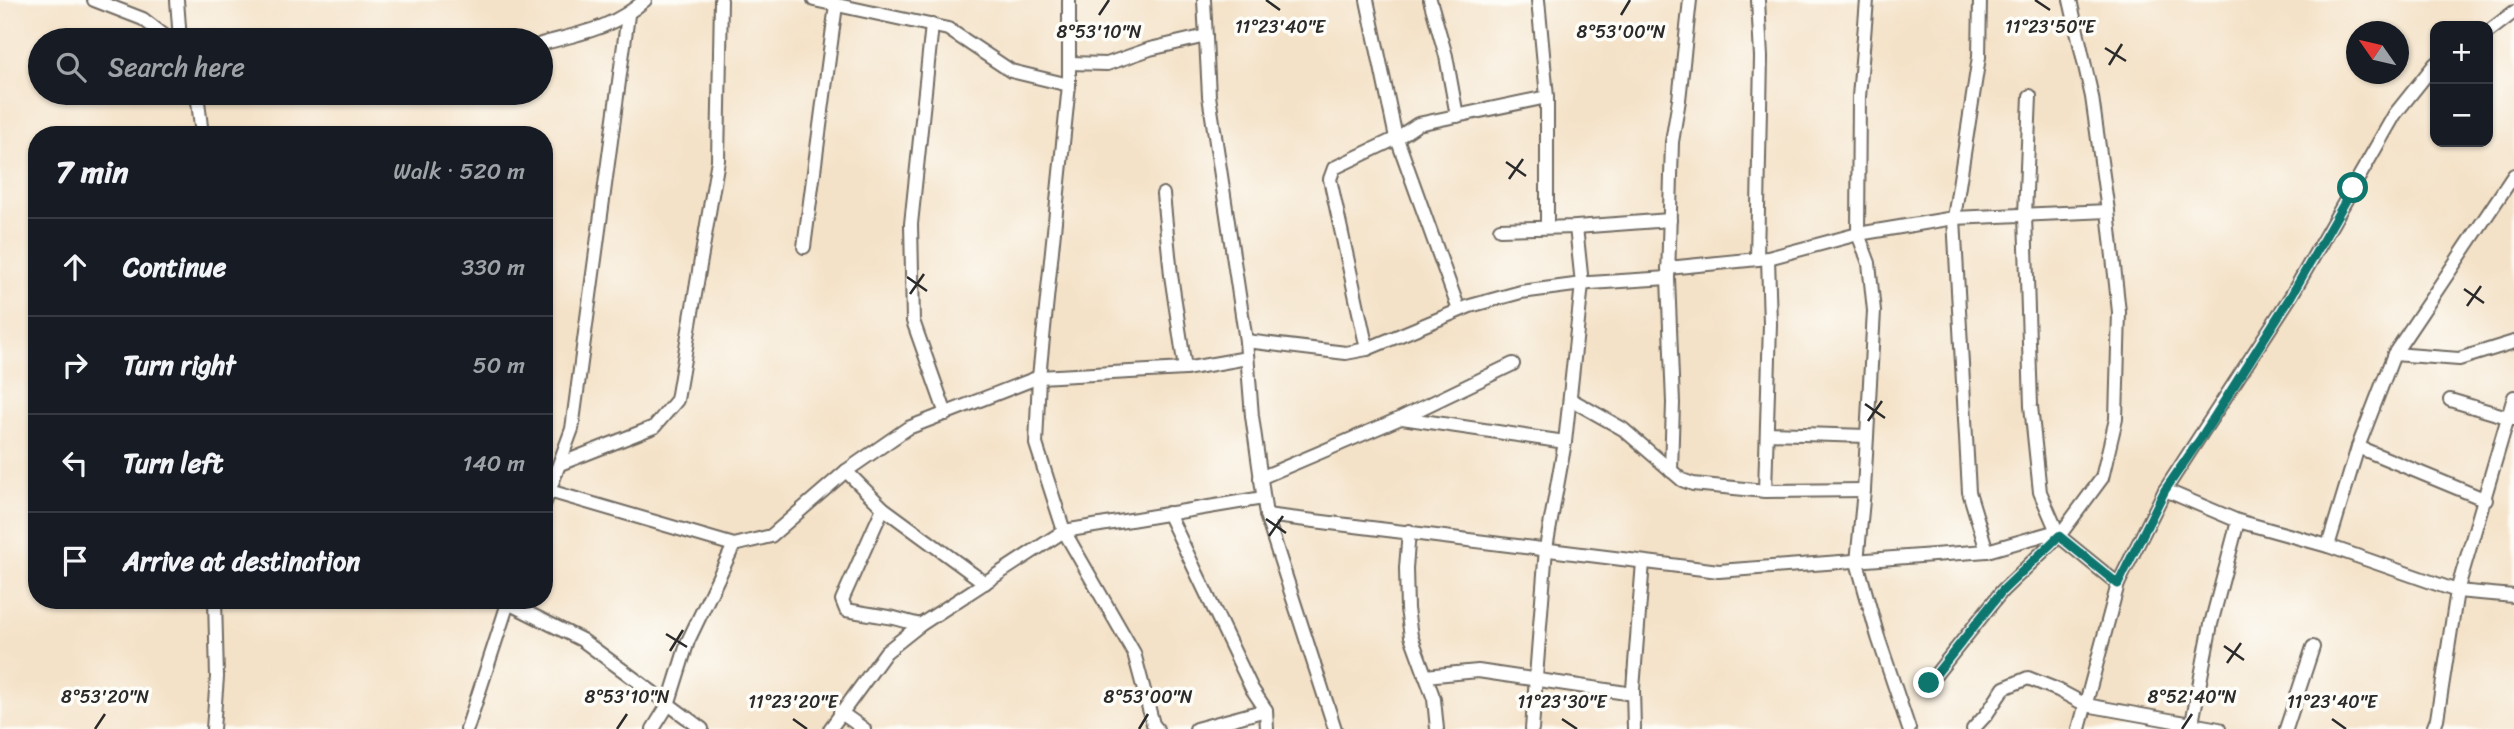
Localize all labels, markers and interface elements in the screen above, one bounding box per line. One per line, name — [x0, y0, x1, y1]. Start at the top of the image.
text: 11°23'40"E — [1235, 11, 1326, 43]
text: 11°23'50"E — [2005, 11, 2096, 43]
text: 8°53'10"N — [1056, 16, 1142, 48]
text: 8°53'00"N — [1577, 16, 1666, 48]
north arrow — [2346, 21, 2409, 84]
map controls — [2430, 21, 2493, 147]
button: + — [2430, 21, 2493, 84]
search box — [28, 28, 553, 105]
text: Search here — [108, 44, 245, 90]
icon: search — [52, 48, 90, 86]
button: − — [2430, 84, 2493, 147]
text: 7 min — [56, 145, 128, 199]
text: Walk · 520 m — [393, 151, 525, 192]
route start — [2337, 172, 2368, 203]
text: Continue — [123, 244, 226, 290]
text: 330 m — [462, 247, 525, 288]
icon: ahead — [56, 248, 94, 286]
text: Turn right — [123, 342, 236, 388]
text: 50 m — [473, 345, 525, 386]
icon: right — [56, 346, 94, 384]
text: Turn left — [123, 440, 223, 486]
text: 140 m — [463, 443, 525, 484]
icon: left — [56, 444, 94, 482]
text: Arrive at destination — [123, 538, 360, 584]
icon: arrive — [56, 542, 94, 580]
route end — [1913, 667, 1944, 698]
text: 8°53'20"N — [61, 681, 149, 713]
text: 8°53'10"N — [584, 681, 670, 713]
text: 8°53'00"N — [1104, 681, 1193, 713]
text: 8°52'40"N — [2147, 681, 2237, 713]
text: 11°23'20"E — [748, 686, 839, 718]
text: 11°23'30"E — [1518, 686, 1607, 718]
text: 11°23'40"E — [2287, 686, 2378, 718]

